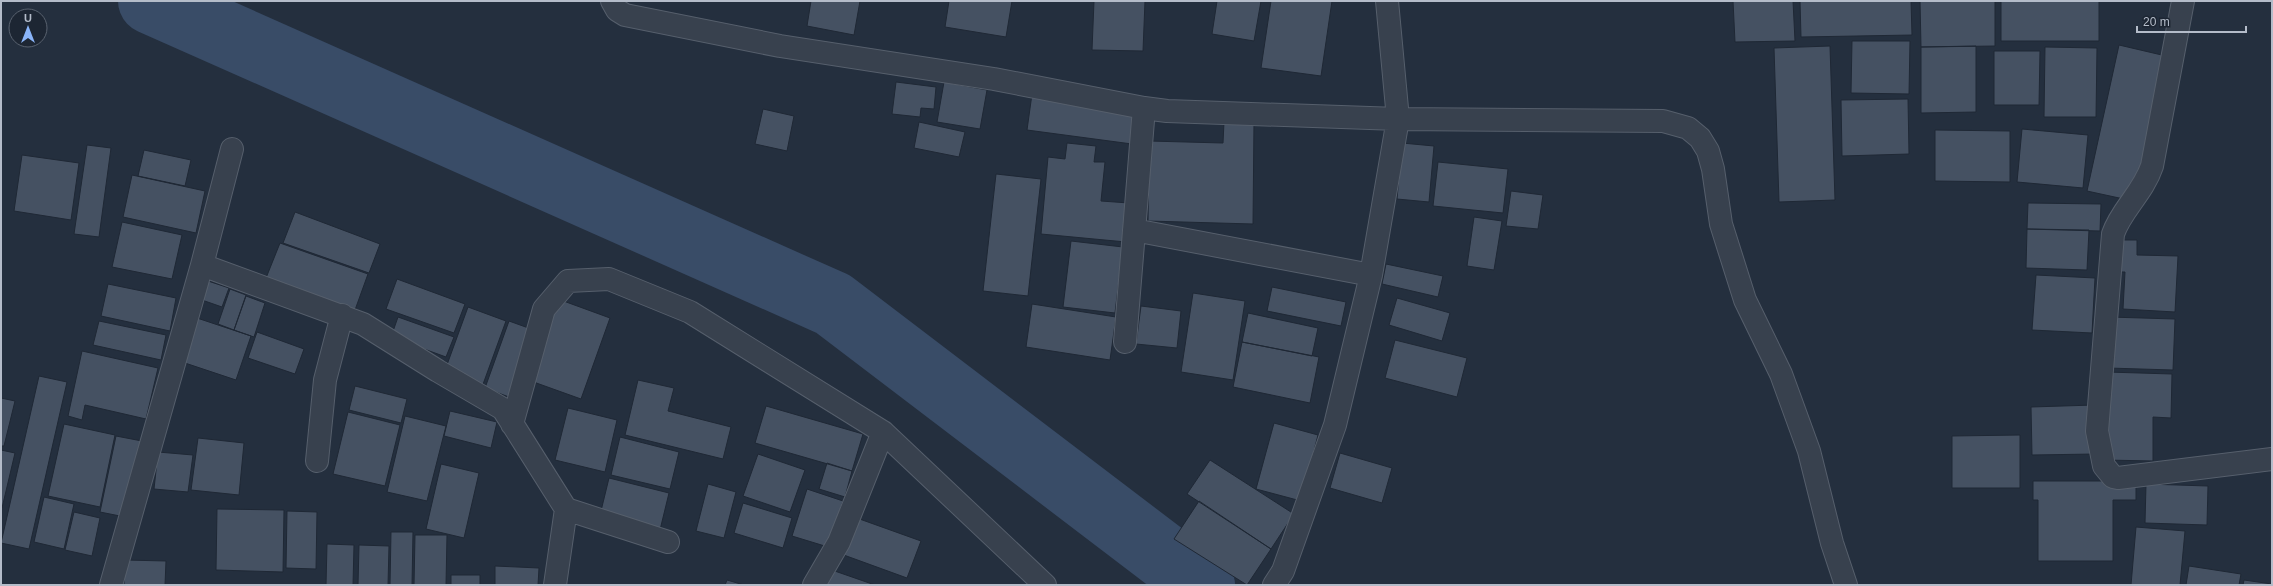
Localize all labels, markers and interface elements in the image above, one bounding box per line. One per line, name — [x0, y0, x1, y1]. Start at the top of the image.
north arrow — [8, 8, 48, 48]
scale bar — [2137, 8, 2246, 34]
text: U — [24, 12, 32, 24]
text: 20 m — [2143, 15, 2170, 29]

